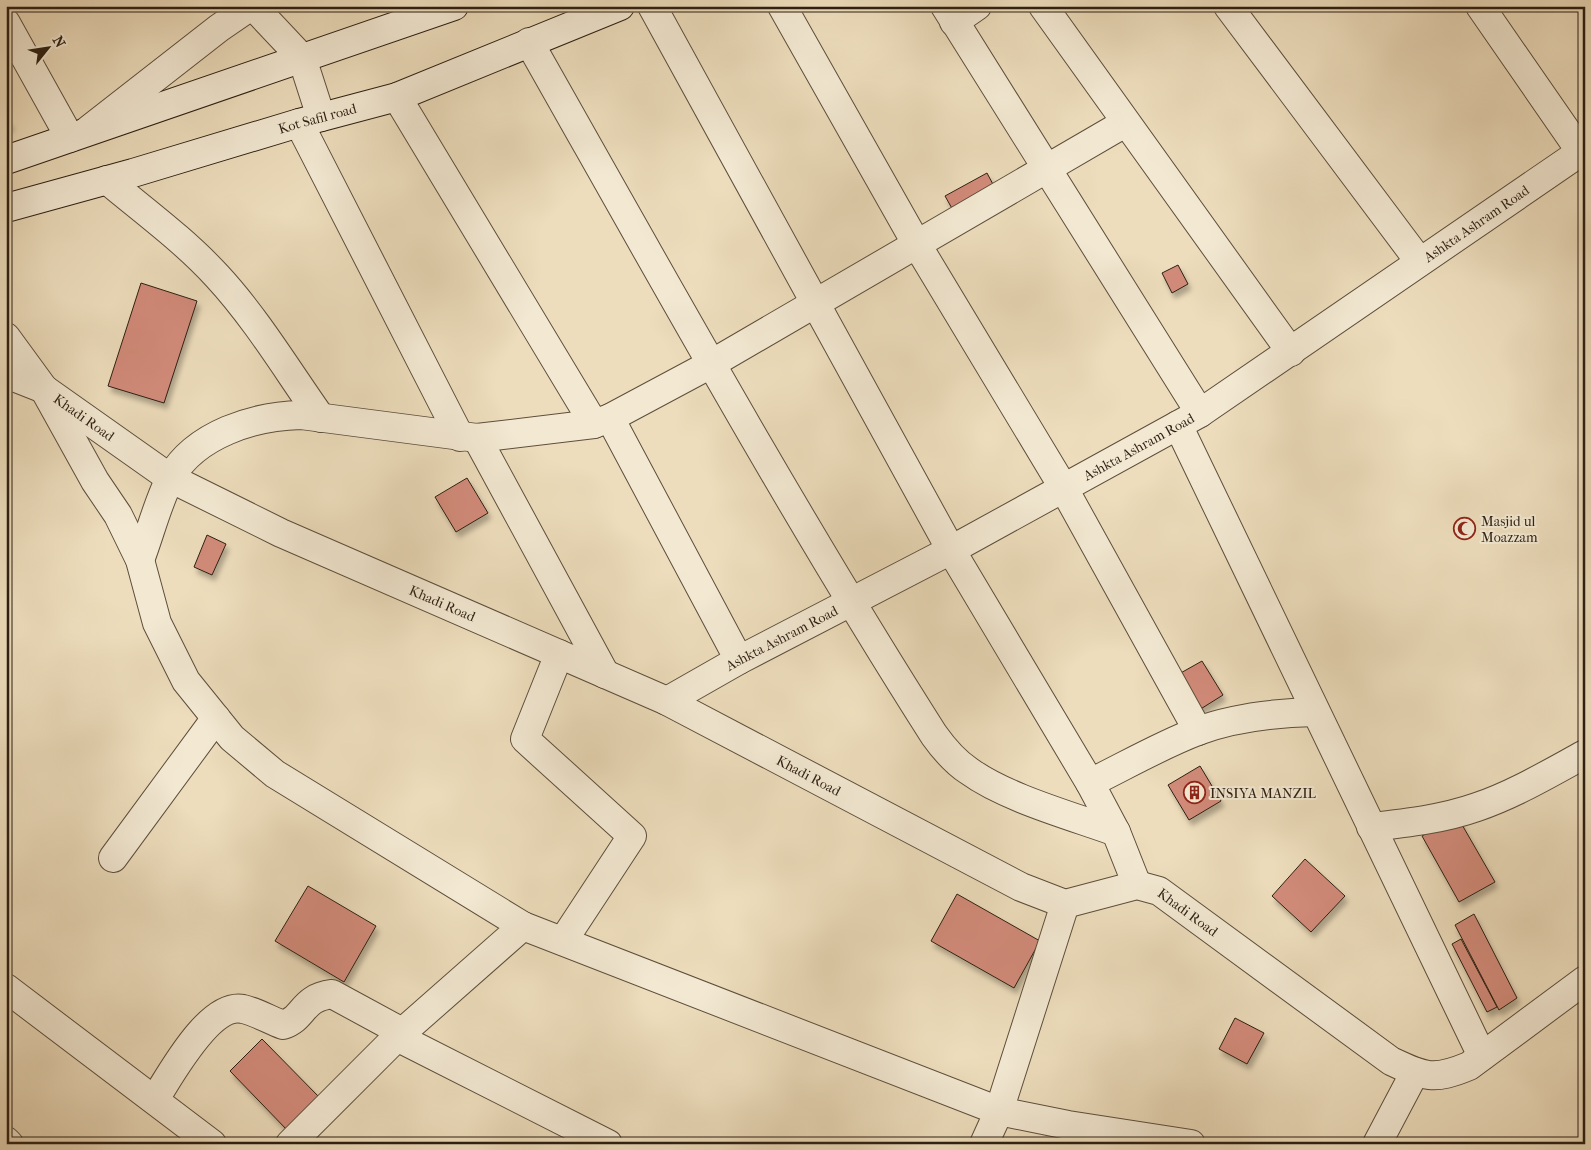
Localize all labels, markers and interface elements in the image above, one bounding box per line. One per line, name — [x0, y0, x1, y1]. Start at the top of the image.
north arrow — [22, 22, 72, 72]
text: N — [49, 33, 69, 51]
street label: Kot Safil road — [276, 100, 359, 137]
street label: Ashkta Ashram Road — [1420, 181, 1533, 266]
street label: Khadi Road — [50, 390, 118, 445]
street label: Ashkta Ashram Road — [1079, 409, 1198, 485]
place label: Masjid ul Moazzam — [1481, 513, 1538, 546]
mosque icon: Masjid ul Moazzam — [1453, 517, 1477, 541]
street label: Khadi Road — [407, 581, 478, 625]
street label: Ashkta Ashram Road — [722, 602, 841, 675]
street label: Khadi Road — [774, 752, 844, 800]
building icon: INSIYA MANZIL — [1182, 781, 1206, 805]
place label: INSIYA MANZIL — [1210, 785, 1317, 802]
street label: Khadi Road — [1154, 884, 1222, 940]

